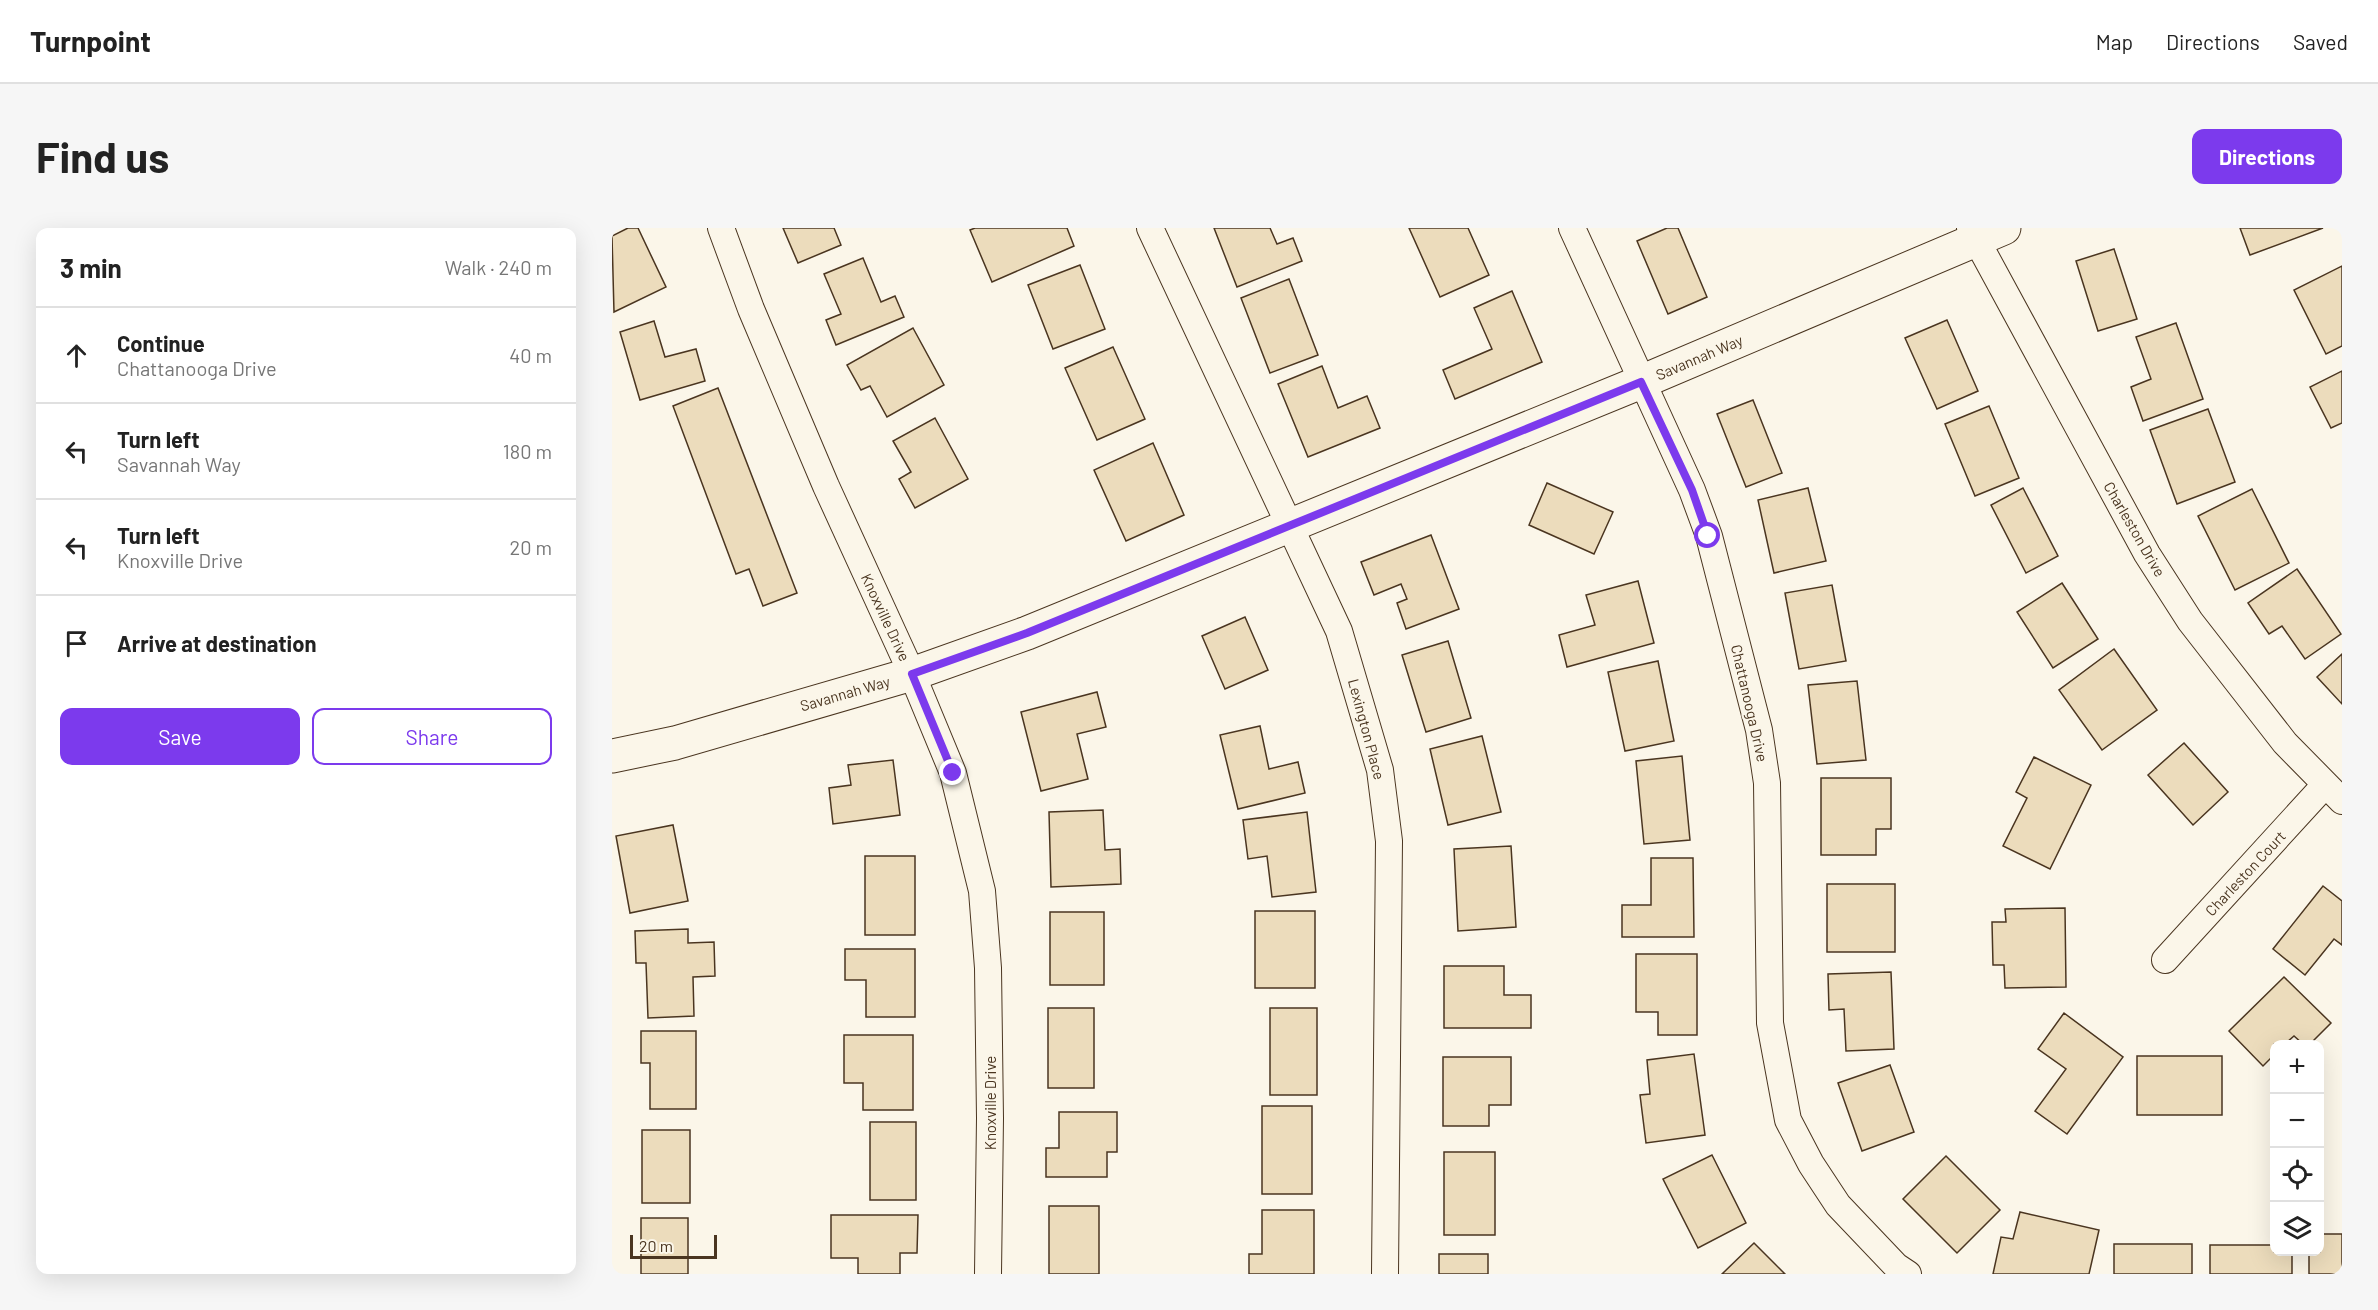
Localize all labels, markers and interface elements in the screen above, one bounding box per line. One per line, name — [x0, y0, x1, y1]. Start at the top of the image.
text: Turnpoint — [30, 24, 151, 58]
text: Map — [2096, 29, 2133, 54]
text: Directions — [2166, 29, 2260, 54]
text: Saved — [2293, 29, 2348, 54]
button: Directions — [2192, 129, 2342, 184]
text: Find us — [36, 131, 169, 181]
text: 3 min — [60, 252, 122, 283]
text: Walk · 240 m — [445, 255, 552, 279]
text: Continue — [117, 330, 205, 356]
street label: Savannah Way — [1653, 331, 1745, 383]
icon: ahead — [60, 339, 93, 372]
text: 40 m — [509, 343, 552, 367]
text: Chattanooga Drive — [117, 356, 277, 380]
text: Turn left — [117, 426, 200, 452]
icon: left — [60, 435, 93, 468]
text: 180 m — [503, 439, 552, 463]
text: Savannah Way — [117, 452, 241, 476]
street label: Charleston Drive — [2101, 478, 2169, 580]
text: Turn left — [117, 522, 200, 548]
route start — [1694, 522, 1720, 548]
icon: left — [60, 531, 93, 564]
text: 20 m — [509, 535, 552, 559]
text: Knoxville Drive — [117, 548, 243, 572]
street label: Knoxville Drive — [858, 570, 914, 664]
icon: arrive — [60, 627, 93, 660]
text: Arrive at destination — [117, 630, 316, 656]
street label: Chattanooga Drive — [1728, 643, 1772, 763]
street label: Savannah Way — [798, 672, 892, 714]
street label: Lexington Place — [1345, 677, 1389, 781]
button: Save — [60, 708, 300, 765]
button: Share — [312, 708, 552, 765]
route end — [939, 759, 965, 785]
street label: Charleston Court — [2201, 827, 2289, 919]
map controls — [2270, 1040, 2324, 1256]
button: + — [2270, 1040, 2324, 1094]
street label: Knoxville Drive — [981, 1056, 999, 1150]
button: − — [2270, 1094, 2324, 1148]
button: locate — [2270, 1148, 2324, 1202]
button: layers — [2270, 1202, 2324, 1256]
scale bar — [630, 1232, 717, 1260]
text: 20 m — [639, 1236, 673, 1255]

